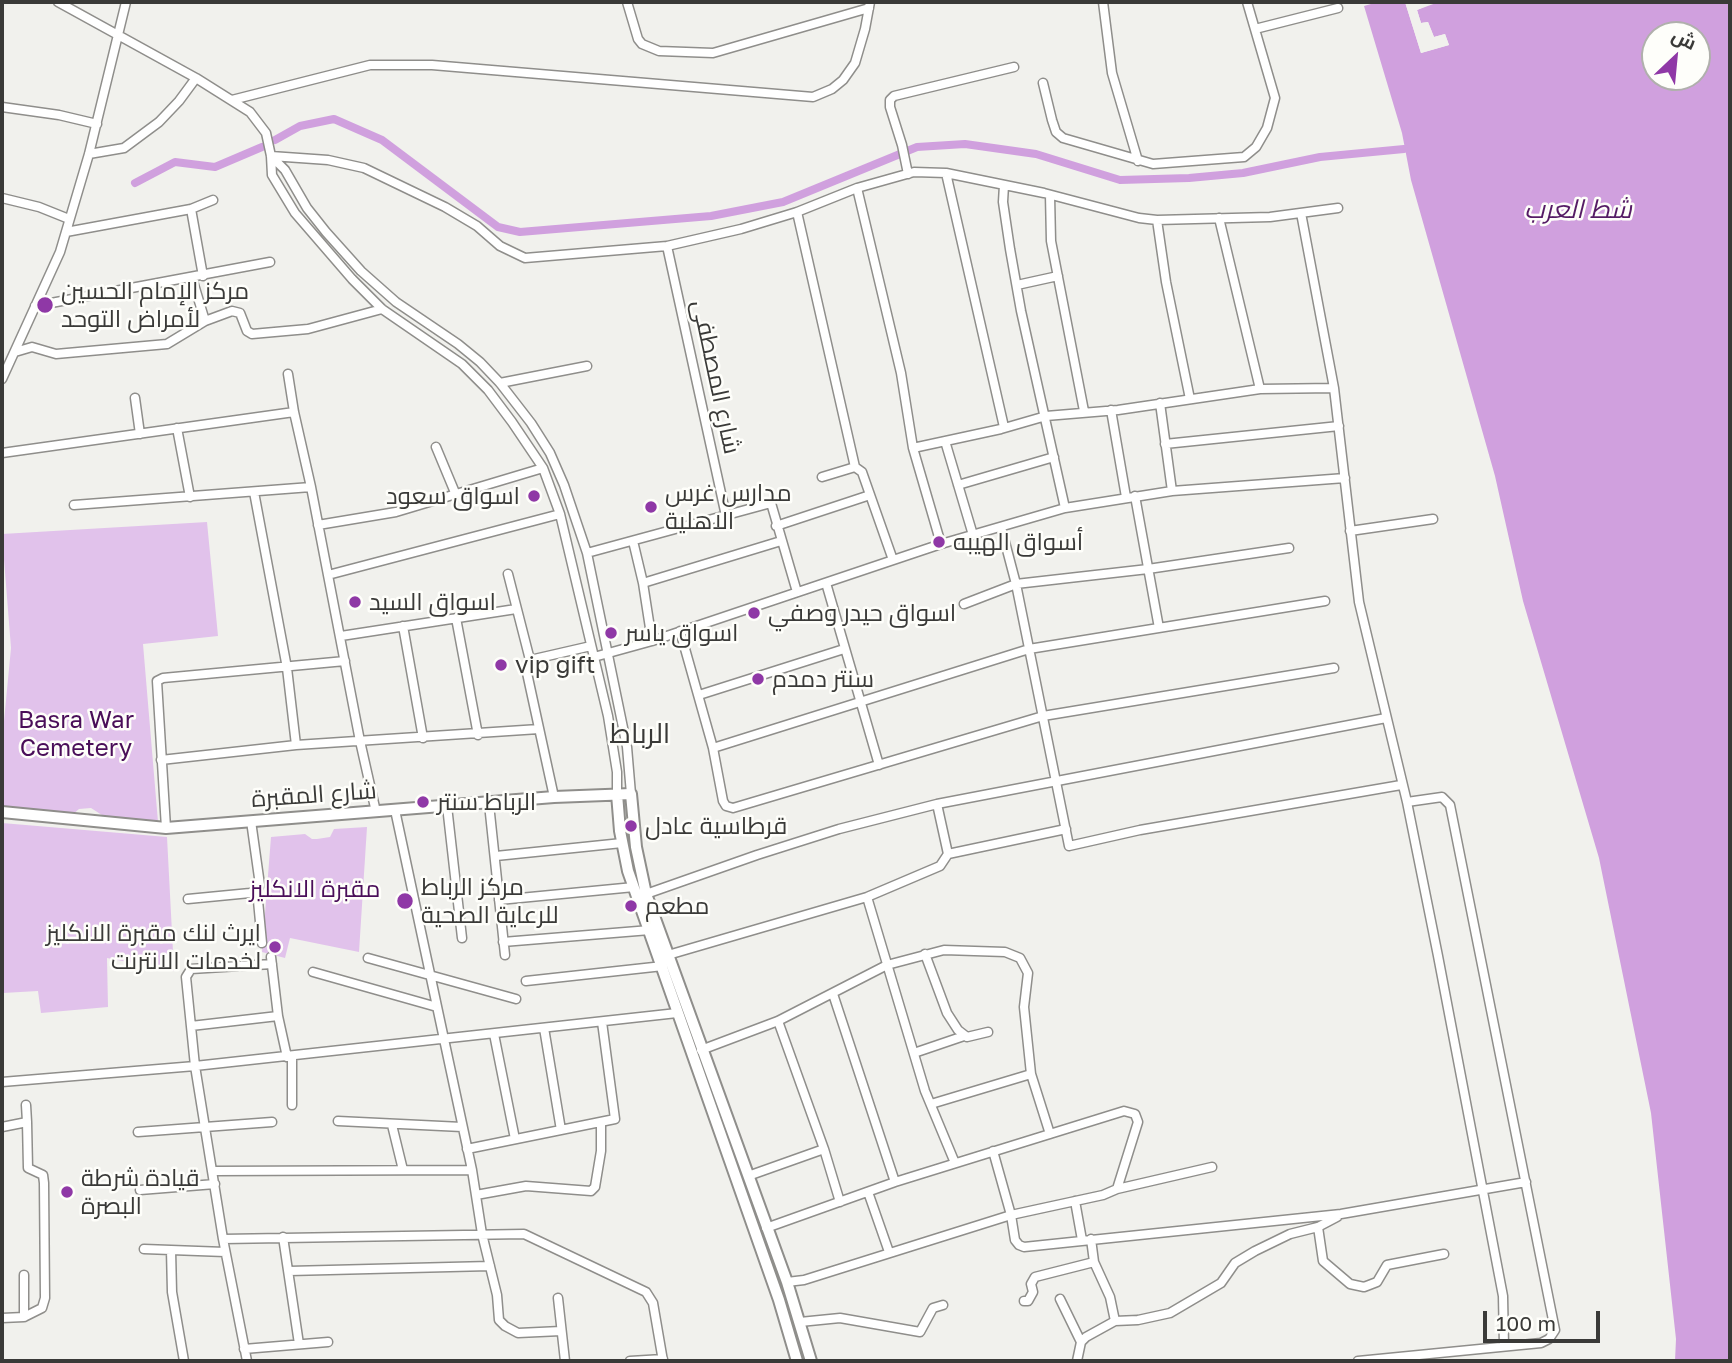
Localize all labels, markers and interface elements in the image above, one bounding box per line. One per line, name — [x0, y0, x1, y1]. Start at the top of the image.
north arrow — [1641, 21, 1711, 91]
text: ش — [1669, 23, 1701, 54]
water label: شط العرب — [1524, 194, 1632, 226]
place label: مركز الإمام الحسين لأمراض التوحد — [61, 277, 249, 333]
marker: مركز الإمام الحسين لأمراض التوحد — [35, 295, 55, 315]
street label: شارع المصطفى — [686, 297, 746, 457]
place label: مدارس غرس الاهلية — [665, 479, 792, 535]
place label: اسواق سعود — [386, 482, 520, 510]
marker: اسواق سعود — [526, 488, 542, 504]
marker: مدارس غرس الاهلية — [643, 499, 659, 515]
place label: أسواق الهيبه — [953, 528, 1083, 556]
marker: أسواق الهيبه — [931, 534, 947, 550]
place label: اسواق السيد — [369, 588, 496, 616]
marker: اسواق السيد — [347, 594, 363, 610]
place label: اسواق حيدر وصفي — [768, 599, 956, 627]
marker: اسواق حيدر وصفي — [746, 605, 762, 621]
place label: اسواق ياسر — [625, 619, 738, 647]
marker: اسواق ياسر — [603, 625, 619, 641]
place label: vip gift — [515, 651, 595, 679]
marker: vip gift — [493, 657, 509, 673]
place label: سنتر دمدم — [772, 665, 874, 693]
marker: سنتر دمدم — [750, 671, 766, 687]
park label: Basra War Cemetery — [18, 706, 134, 762]
district label: الرباط — [610, 717, 670, 751]
street label: شارع المقبرة — [250, 776, 378, 814]
place label: الرباط سنتر — [437, 788, 536, 816]
marker: الرباط سنتر — [415, 794, 431, 810]
place label: قرطاسية عادل — [645, 812, 787, 840]
marker: قرطاسية عادل — [623, 818, 639, 834]
place label: مركز الرباط للرعاية الصحية — [421, 873, 559, 929]
park label: مقبرة الانكليز — [250, 875, 380, 903]
marker: مركز الرباط للرعاية الصحية — [395, 891, 415, 911]
place label: مطعم — [645, 892, 709, 920]
marker: مطعم — [623, 898, 639, 914]
place label: ايرث لنك مقبرة الانكليز لخدمات الانترنت — [46, 919, 261, 975]
marker: ايرث لنك مقبرة الانكليز لخدمات الانترنت — [267, 939, 283, 955]
place label: قيادة شرطة البصرة — [81, 1164, 200, 1220]
marker: قيادة شرطة البصرة — [59, 1184, 75, 1200]
scale bar — [1487, 1296, 1604, 1340]
text: 100 m — [1496, 1310, 1556, 1336]

